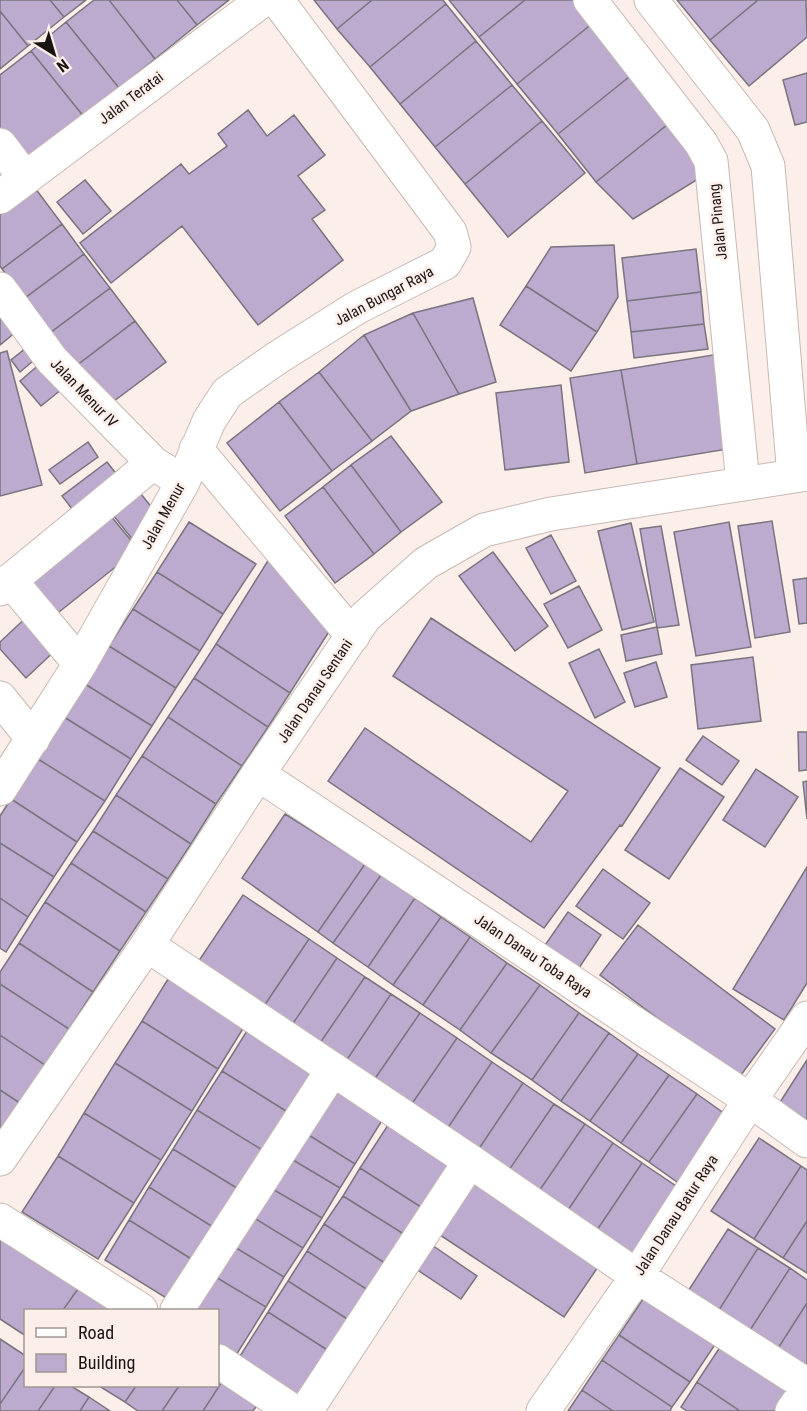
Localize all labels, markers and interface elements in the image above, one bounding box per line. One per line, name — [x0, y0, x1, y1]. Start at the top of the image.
north arrow — [24, 24, 84, 84]
text: N — [53, 55, 72, 76]
street label: Jalan Teratai — [95, 68, 167, 128]
street label: Jalan Pinang — [705, 183, 731, 261]
street label: Jalan Bungar Raya — [331, 262, 437, 330]
street label: Jalan Menur IV — [47, 355, 122, 432]
street label: Jalan Menur — [137, 479, 189, 552]
street label: Jalan Danau Sentani — [274, 636, 356, 746]
street label: Jalan Danau Toba Raya — [471, 910, 595, 1002]
street label: Jalan Danau Batur Raya — [630, 1151, 722, 1279]
legend — [24, 1309, 219, 1387]
text: Road — [78, 1322, 114, 1343]
text: Building — [78, 1352, 135, 1373]

